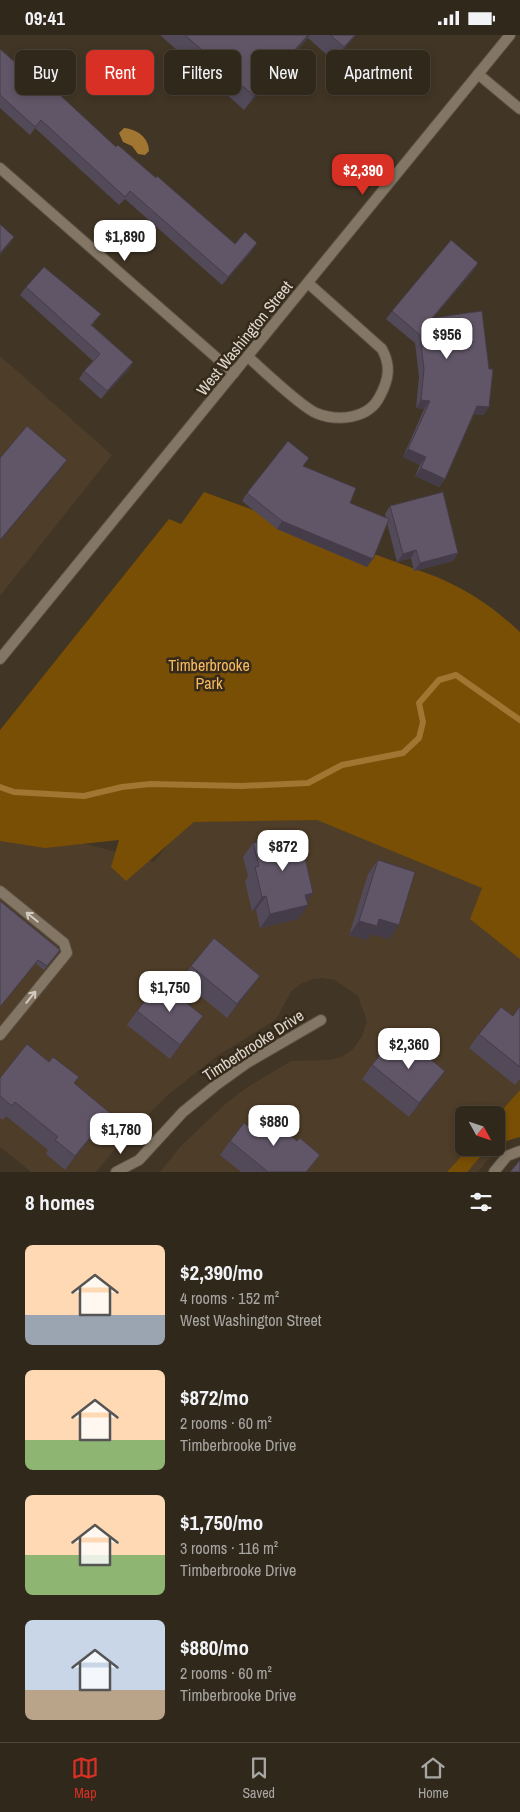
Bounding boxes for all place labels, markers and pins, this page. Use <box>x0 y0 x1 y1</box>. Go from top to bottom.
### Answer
pin: $2,390 <box>322 154 404 196</box>
pin: $1,890 <box>84 219 166 262</box>
pin: $956 <box>417 317 477 360</box>
pin: $872 <box>253 829 313 872</box>
pin: $1,750 <box>129 971 211 1013</box>
pin: $2,360 <box>368 1027 450 1070</box>
pin: $880 <box>244 1105 304 1147</box>
pin: $1,780 <box>80 1113 162 1155</box>

